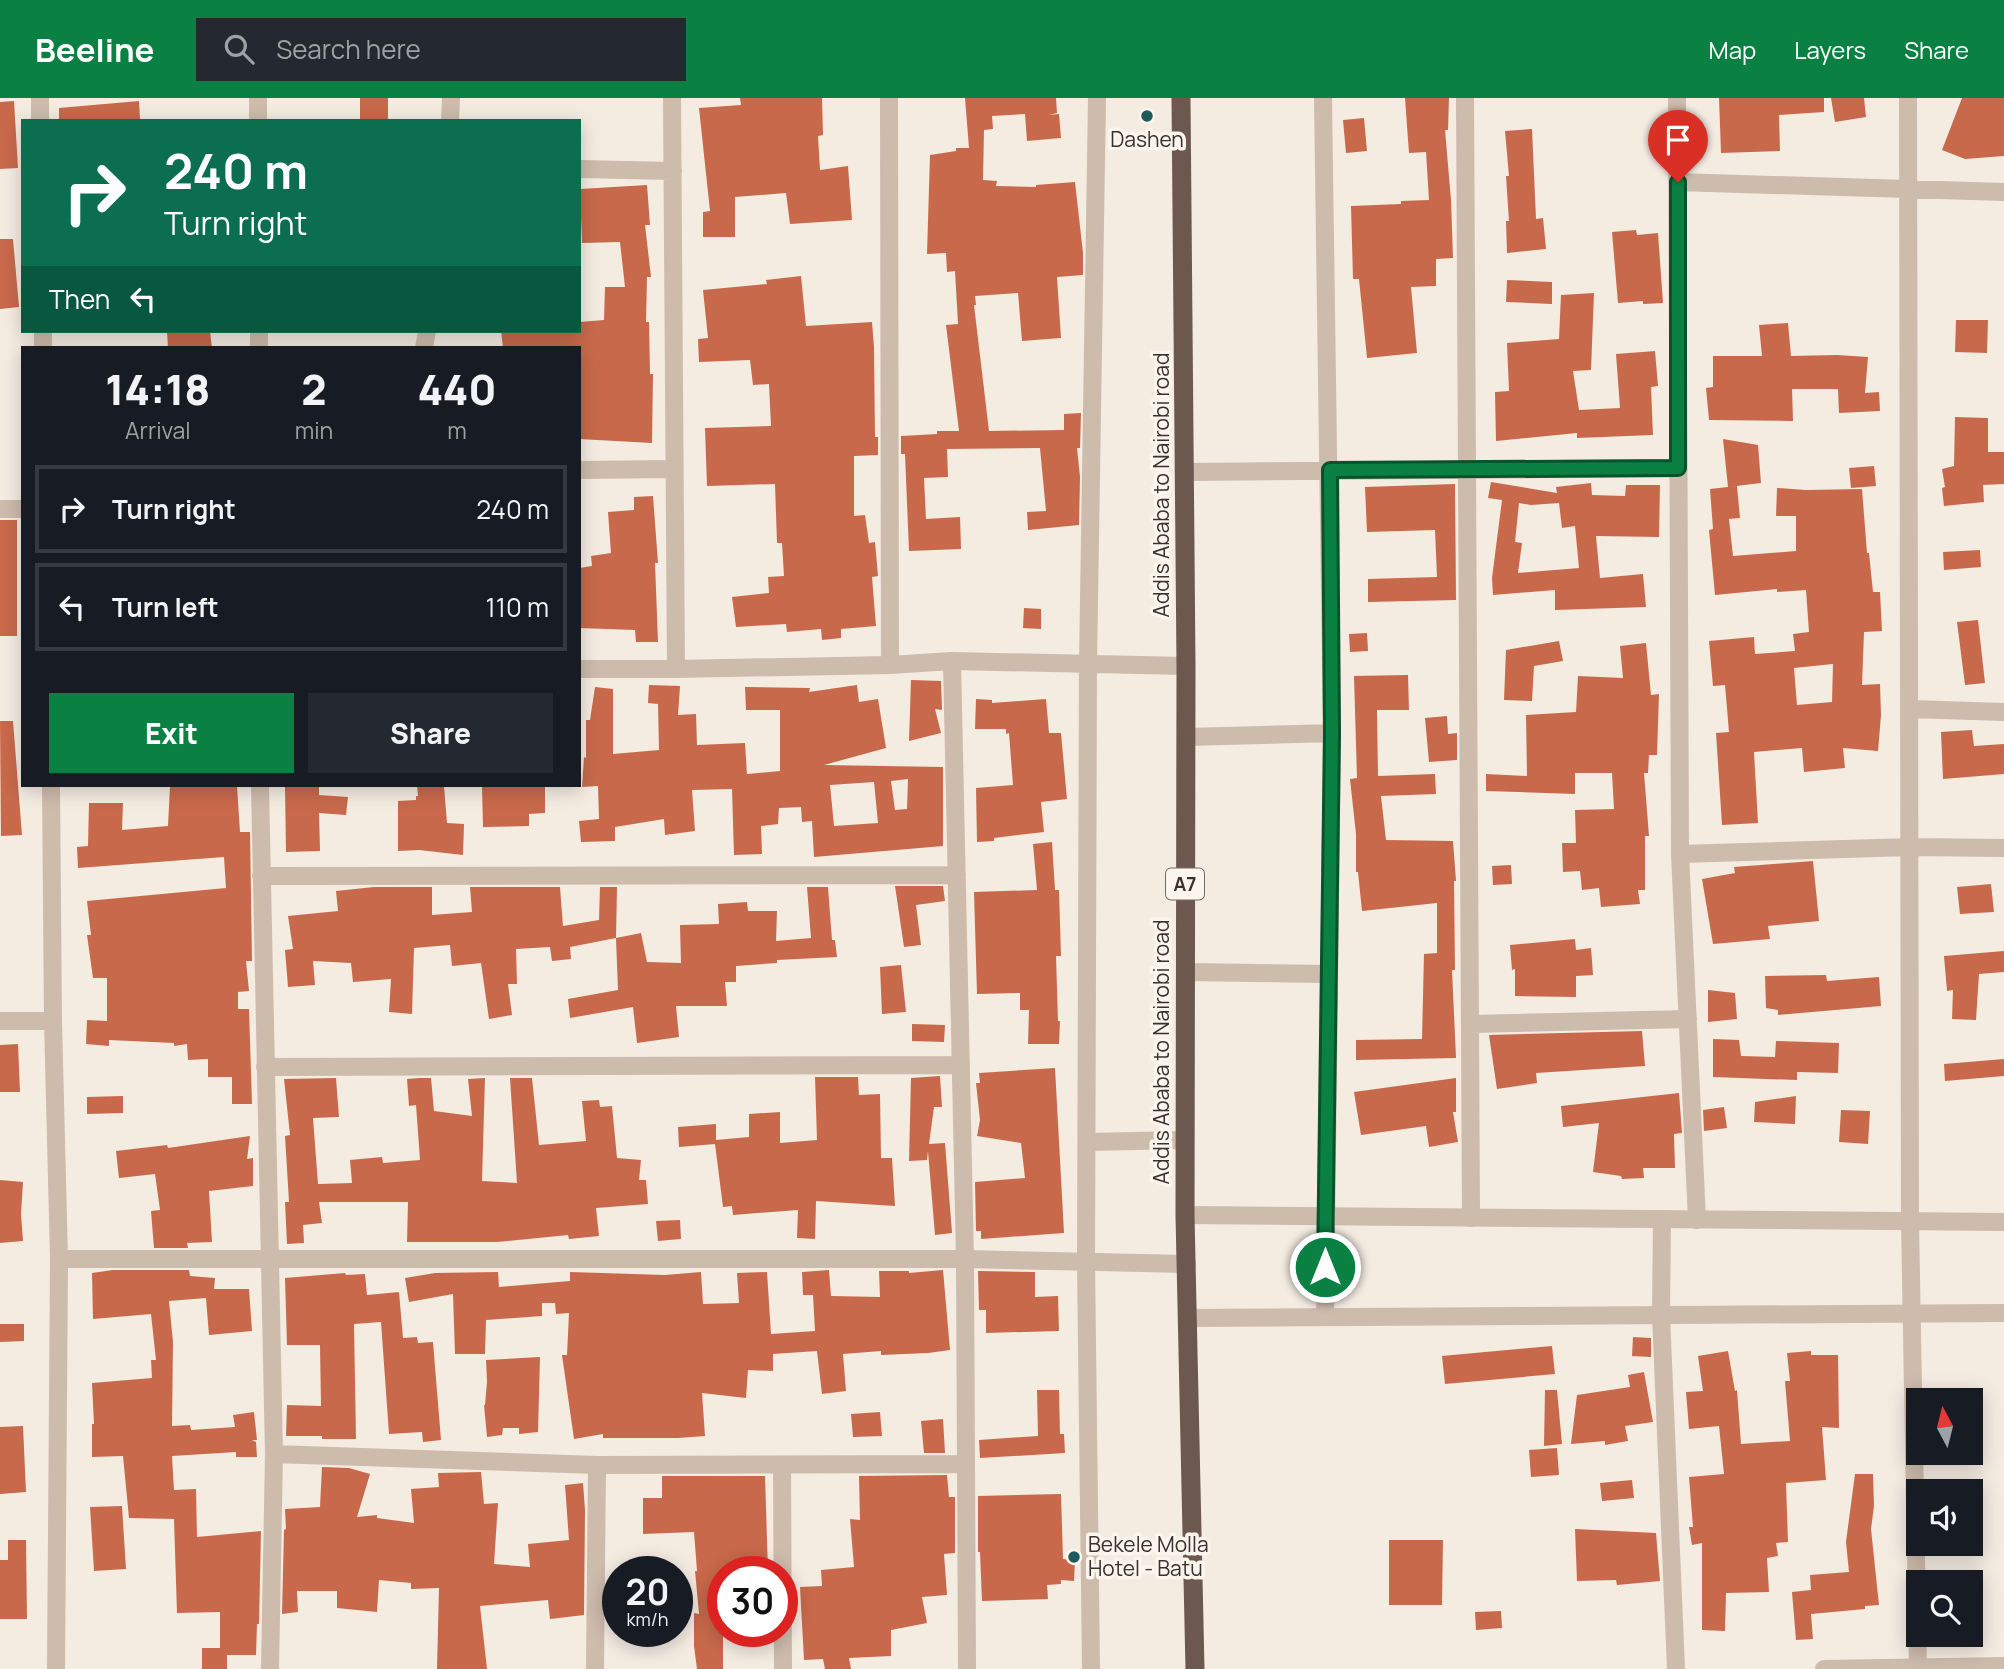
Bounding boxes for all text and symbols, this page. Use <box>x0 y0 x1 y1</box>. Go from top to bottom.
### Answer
search box <box>196 18 686 81</box>
text: Beeline <box>35 27 154 72</box>
icon: search <box>220 30 258 68</box>
text: Search here <box>276 31 421 67</box>
text: Map <box>1709 33 1756 66</box>
text: Layers <box>1794 33 1866 66</box>
text: Share <box>1904 33 1969 66</box>
marker: Dashen <box>1139 108 1155 124</box>
pin <box>1648 110 1708 182</box>
icon: arrive <box>1659 121 1697 159</box>
place label: Dashen <box>1110 125 1184 153</box>
text: 240 m <box>164 137 308 204</box>
icon: right <box>49 147 140 238</box>
text: Turn right <box>164 201 307 245</box>
icon: left <box>124 280 162 318</box>
text: Then <box>49 281 110 317</box>
street label: Addis Ababa to Nairobi road <box>1147 353 1175 617</box>
text: 14:18 <box>105 360 210 418</box>
text: 2 <box>301 360 327 418</box>
text: 440 <box>418 360 497 418</box>
text: Arrival <box>125 414 191 446</box>
text: min <box>295 414 333 446</box>
text: m <box>447 414 467 446</box>
icon: right <box>53 490 91 528</box>
text: Turn right <box>112 491 236 527</box>
text: 240 m <box>476 491 549 527</box>
icon: left <box>53 588 91 626</box>
text: Turn left <box>112 589 219 625</box>
text: 110 m <box>486 589 549 625</box>
button: Exit <box>49 693 294 773</box>
button: Share <box>308 693 553 773</box>
road number: A7 <box>1166 869 1204 900</box>
street label: Addis Ababa to Nairobi road <box>1147 920 1175 1184</box>
position arrow <box>1288 1230 1362 1304</box>
north arrow <box>1906 1388 1983 1465</box>
map controls <box>1906 1388 1983 1647</box>
button: sound <box>1906 1479 1983 1556</box>
place label: Bekele Molla Hotel - Batu <box>1088 1530 1209 1582</box>
marker: Bekele Molla Hotel - Batu <box>1066 1549 1082 1565</box>
speed limit sign: 30 <box>707 1556 798 1647</box>
text: 20 <box>626 1568 669 1616</box>
button: search <box>1906 1570 1983 1647</box>
text: km/h <box>627 1607 668 1631</box>

